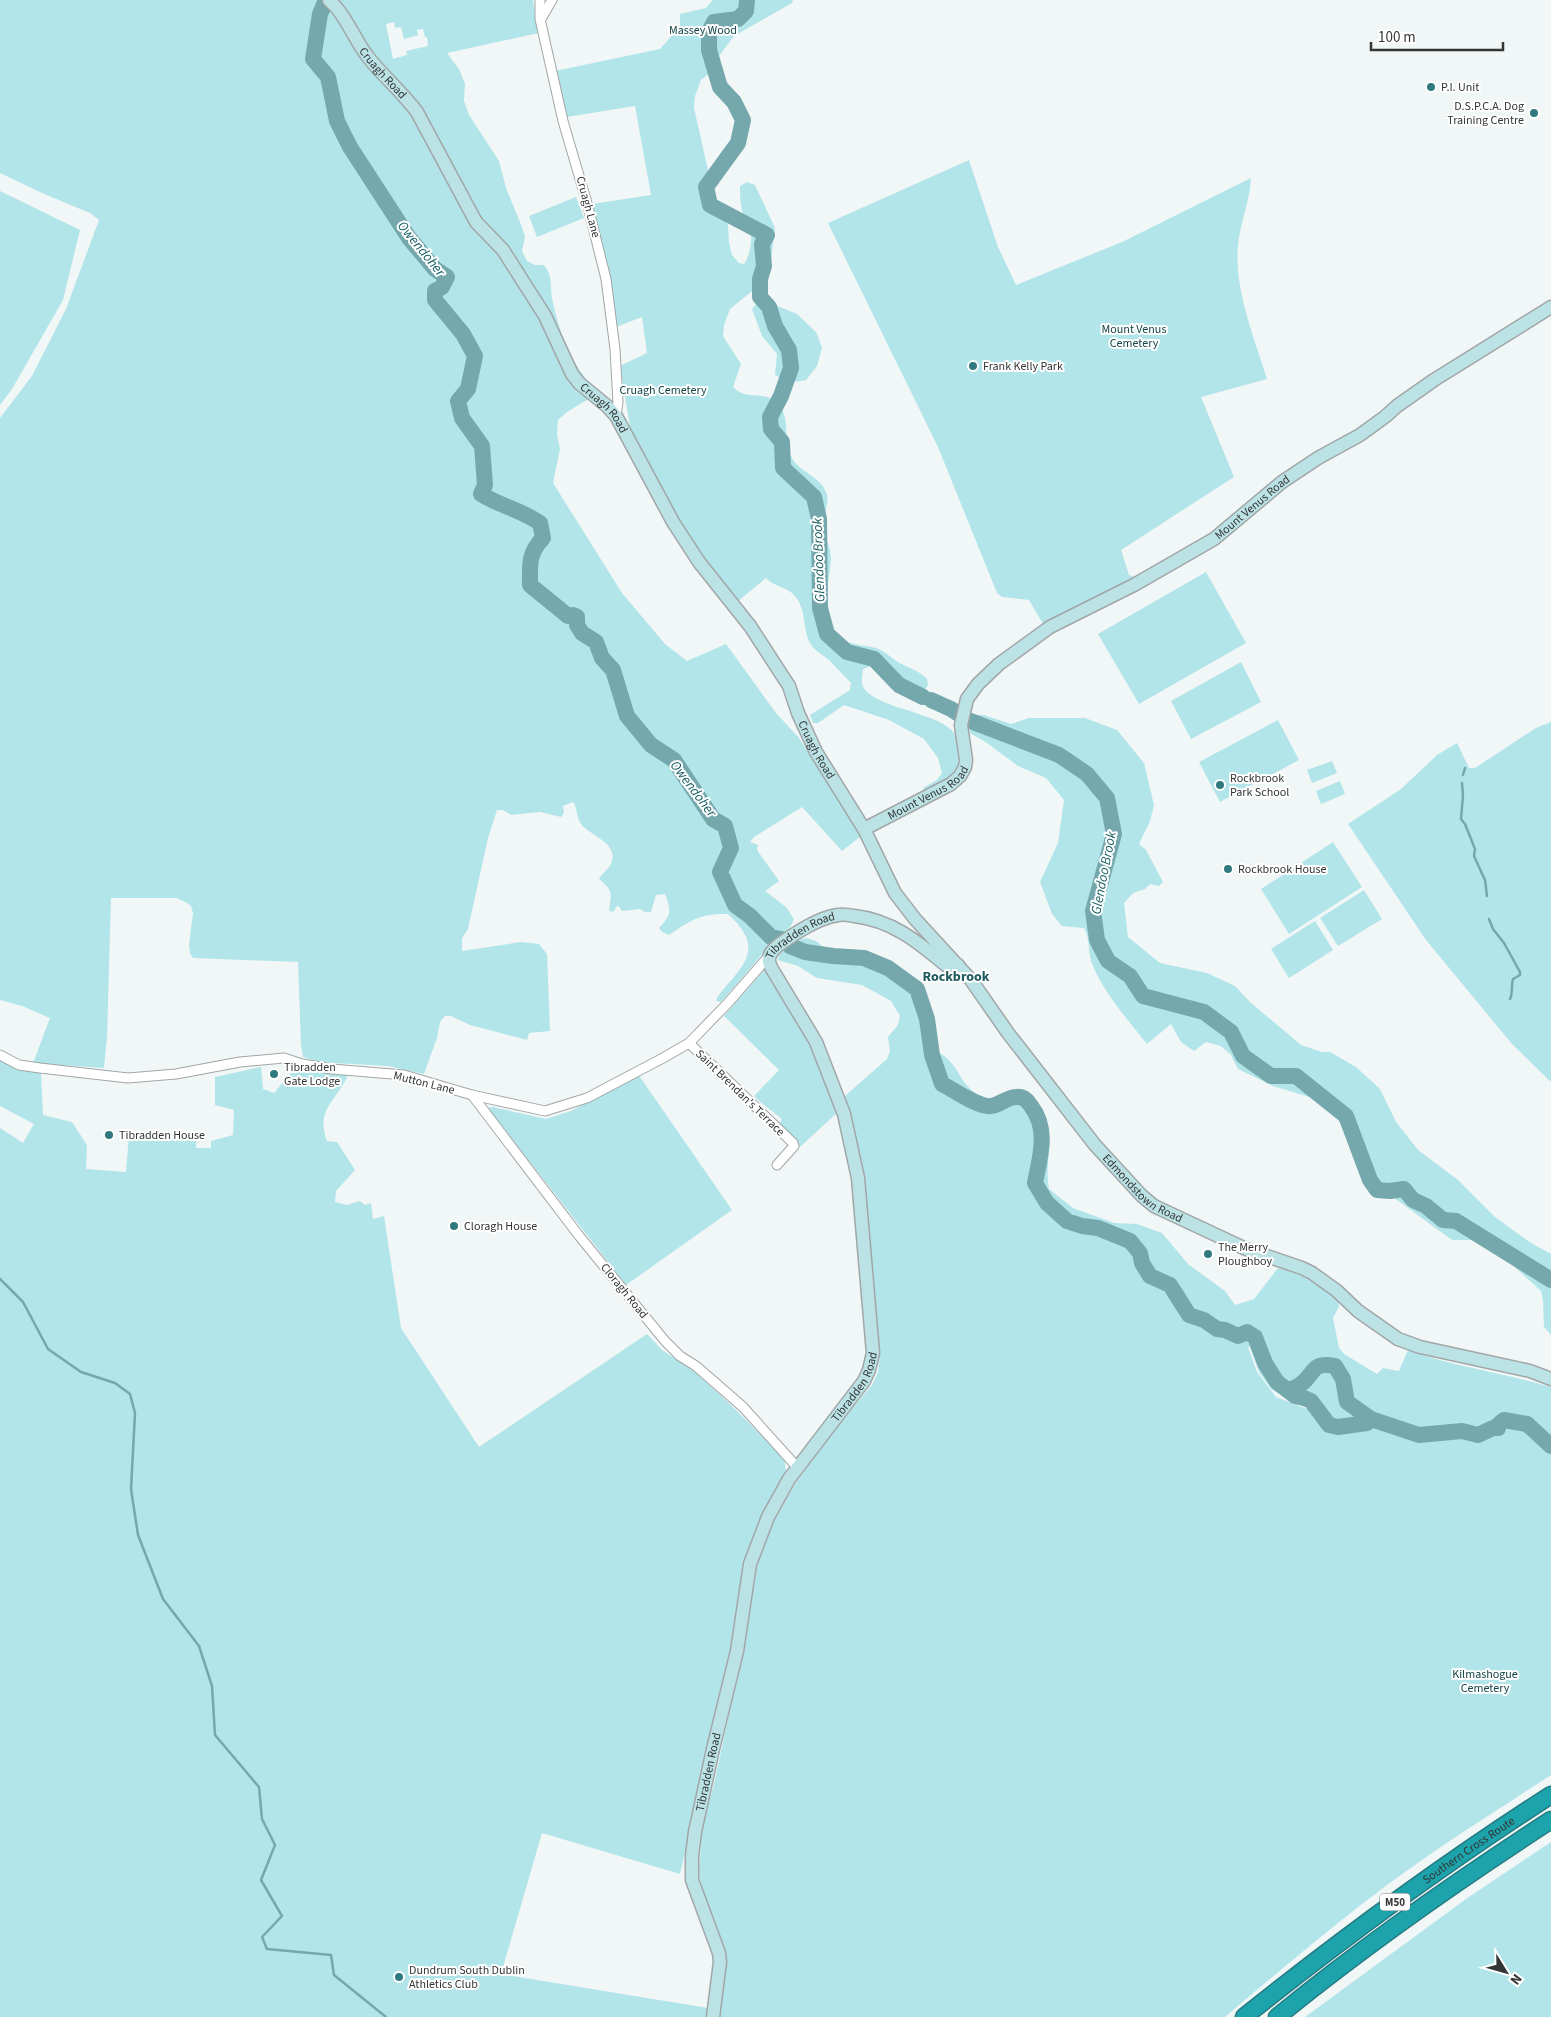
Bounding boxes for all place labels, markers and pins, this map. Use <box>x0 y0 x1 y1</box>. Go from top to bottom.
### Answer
place label: P.I. Unit <box>1441 79 1479 96</box>
marker: P.I. Unit <box>1425 81 1437 93</box>
place label: D.S.P.C.A. Dog Training Centre <box>1447 98 1524 129</box>
marker: D.S.P.C.A. Dog Training Centre <box>1528 107 1540 119</box>
place label: Frank Kelly Park <box>983 358 1063 375</box>
marker: Frank Kelly Park <box>967 360 979 372</box>
place label: Rockbrook Park School <box>1230 770 1289 801</box>
marker: Rockbrook Park School <box>1214 779 1226 791</box>
place label: Rockbrook House <box>1238 861 1327 878</box>
marker: Rockbrook House <box>1222 863 1234 875</box>
place label: Tibradden Gate Lodge <box>284 1059 340 1090</box>
marker: Tibradden Gate Lodge <box>268 1068 280 1080</box>
place label: Tibradden House <box>119 1127 205 1144</box>
marker: Tibradden House <box>103 1129 115 1141</box>
place label: Cloragh House <box>464 1218 537 1235</box>
marker: Cloragh House <box>448 1220 460 1232</box>
place label: The Merry Ploughboy <box>1218 1239 1273 1270</box>
marker: The Merry Ploughboy <box>1202 1248 1214 1260</box>
place label: Dundrum South Dublin Athletics Club <box>409 1962 525 1993</box>
marker: Dundrum South Dublin Athletics Club <box>393 1971 405 1983</box>

